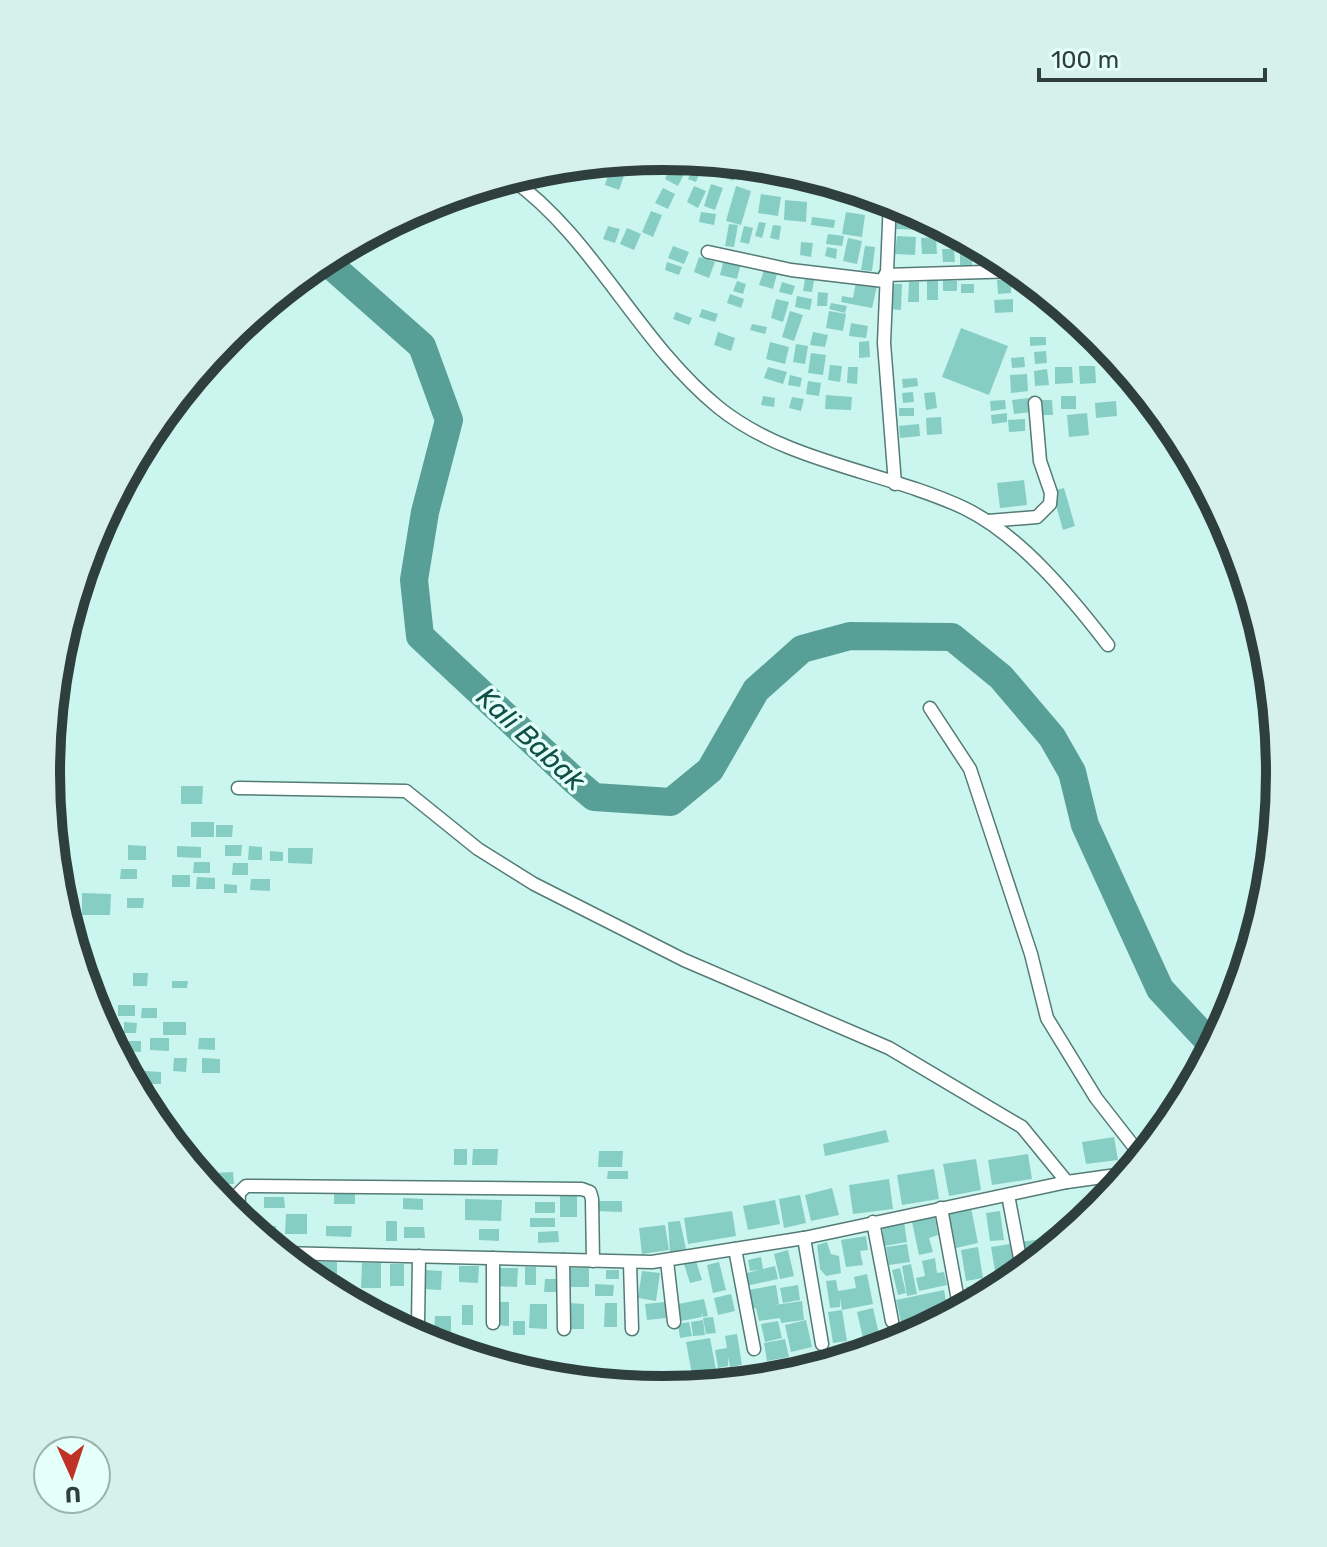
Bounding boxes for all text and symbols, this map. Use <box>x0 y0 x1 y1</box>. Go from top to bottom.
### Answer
scale bar <box>1039 32 1265 82</box>
text: 100 m <box>1051 46 1119 74</box>
water label: Kali Babak <box>470 680 592 798</box>
north arrow <box>32 1435 112 1515</box>
text: U <box>64 1481 82 1508</box>

